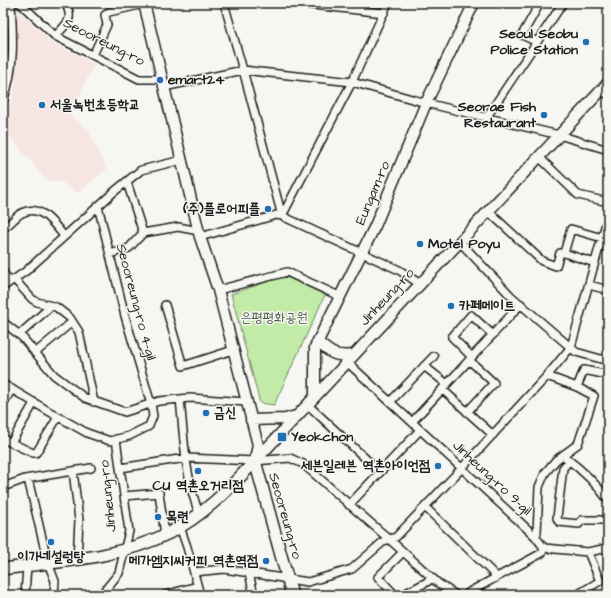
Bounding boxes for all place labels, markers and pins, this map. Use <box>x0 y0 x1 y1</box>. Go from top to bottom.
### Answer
place label: Seoul Seobu Police Station <box>490 24 578 60</box>
marker: Seoul Seobu Police Station <box>581 37 591 47</box>
place label: emart24 <box>168 70 225 90</box>
marker: emart24 <box>155 75 165 85</box>
place label: 서울녹번초등학교 <box>50 95 140 115</box>
place label: Seorae Fish Restaurant <box>457 97 537 133</box>
marker: 서울녹번초등학교 <box>37 100 47 110</box>
marker: Seorae Fish Restaurant <box>539 110 549 120</box>
place label: (주)플로어피플 <box>182 199 260 219</box>
marker: (주)플로어피플 <box>263 204 273 214</box>
place label: Motel Poyu <box>428 234 500 254</box>
marker: Motel Poyu <box>415 239 425 249</box>
place label: 카페메이트 <box>459 296 515 316</box>
marker: 카페메이트 <box>446 301 456 311</box>
place label: 금신 <box>214 403 237 423</box>
marker: 금신 <box>201 408 211 418</box>
place label: Yeokchon <box>291 427 353 447</box>
marker: Yeokchon <box>276 431 288 443</box>
place label: 세븐일레븐 역촌아이언점 <box>300 456 431 476</box>
marker: 세븐일레븐 역촌아이언점 <box>433 461 443 471</box>
marker: CU 역촌오거리점 <box>193 466 203 476</box>
place label: CU 역촌오거리점 <box>153 476 244 496</box>
place label: 목련 <box>166 507 189 527</box>
marker: 목련 <box>153 512 163 522</box>
marker: 이가네설렁탕 <box>46 537 56 547</box>
place label: 이가네설렁탕 <box>17 547 86 567</box>
place label: 메가엠지씨커피 역촌역점 <box>128 551 259 571</box>
marker: 메가엠지씨커피 역촌역점 <box>261 556 271 566</box>

